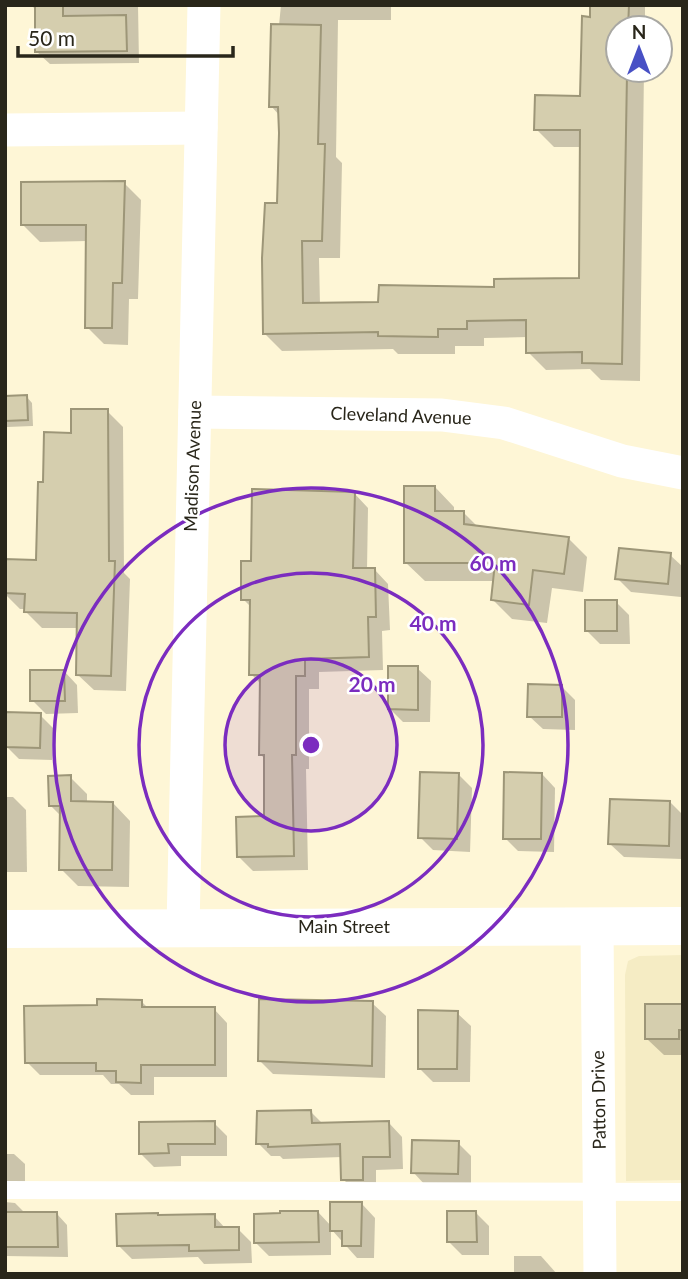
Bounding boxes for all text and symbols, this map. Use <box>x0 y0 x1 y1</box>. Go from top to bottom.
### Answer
scale bar <box>18 14 233 58</box>
north arrow <box>604 14 674 84</box>
text: N <box>632 20 646 43</box>
text: 50 m <box>28 25 75 50</box>
street label: Madison Avenue <box>179 400 205 532</box>
street label: Cleveland Avenue <box>330 402 472 428</box>
text: 60 m <box>469 550 517 575</box>
text: 40 m <box>409 610 457 635</box>
text: 20 m <box>348 671 396 696</box>
centre of rings <box>299 733 323 757</box>
street label: Main Street <box>298 915 390 937</box>
street label: Patton Drive <box>586 1050 610 1150</box>

